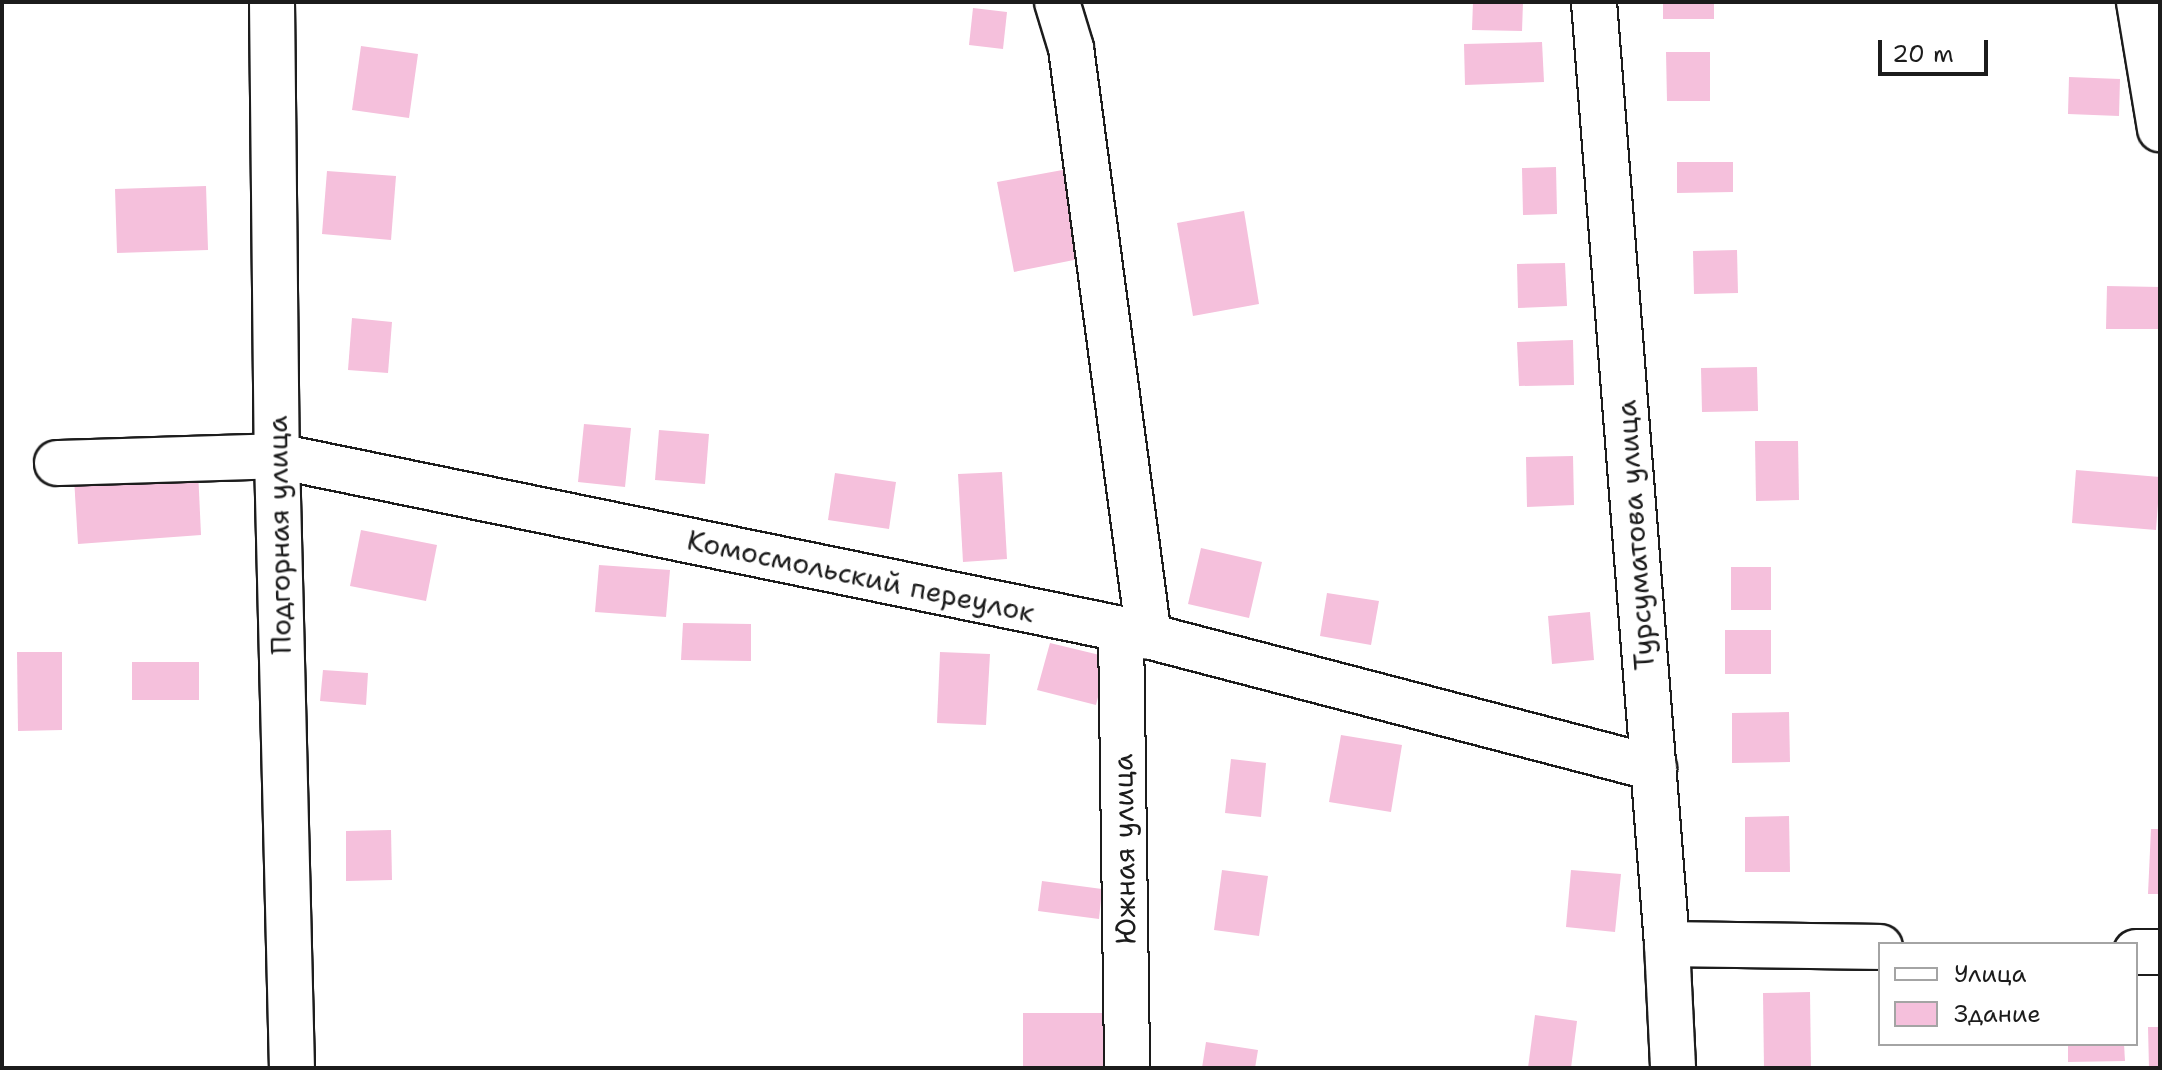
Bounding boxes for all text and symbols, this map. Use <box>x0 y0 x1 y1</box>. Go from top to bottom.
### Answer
scale bar <box>1882 24 1992 74</box>
text: 20 m <box>1892 38 1954 70</box>
street label: Турсуматова улица <box>1609 399 1661 671</box>
street label: Подгорная улица <box>260 415 298 655</box>
street label: Комосмольский переулок <box>684 523 1038 629</box>
street label: Южная улица <box>1106 753 1142 945</box>
legend <box>1878 942 2138 1046</box>
text: Улица <box>1954 958 2027 990</box>
text: Здание <box>1954 998 2041 1030</box>

